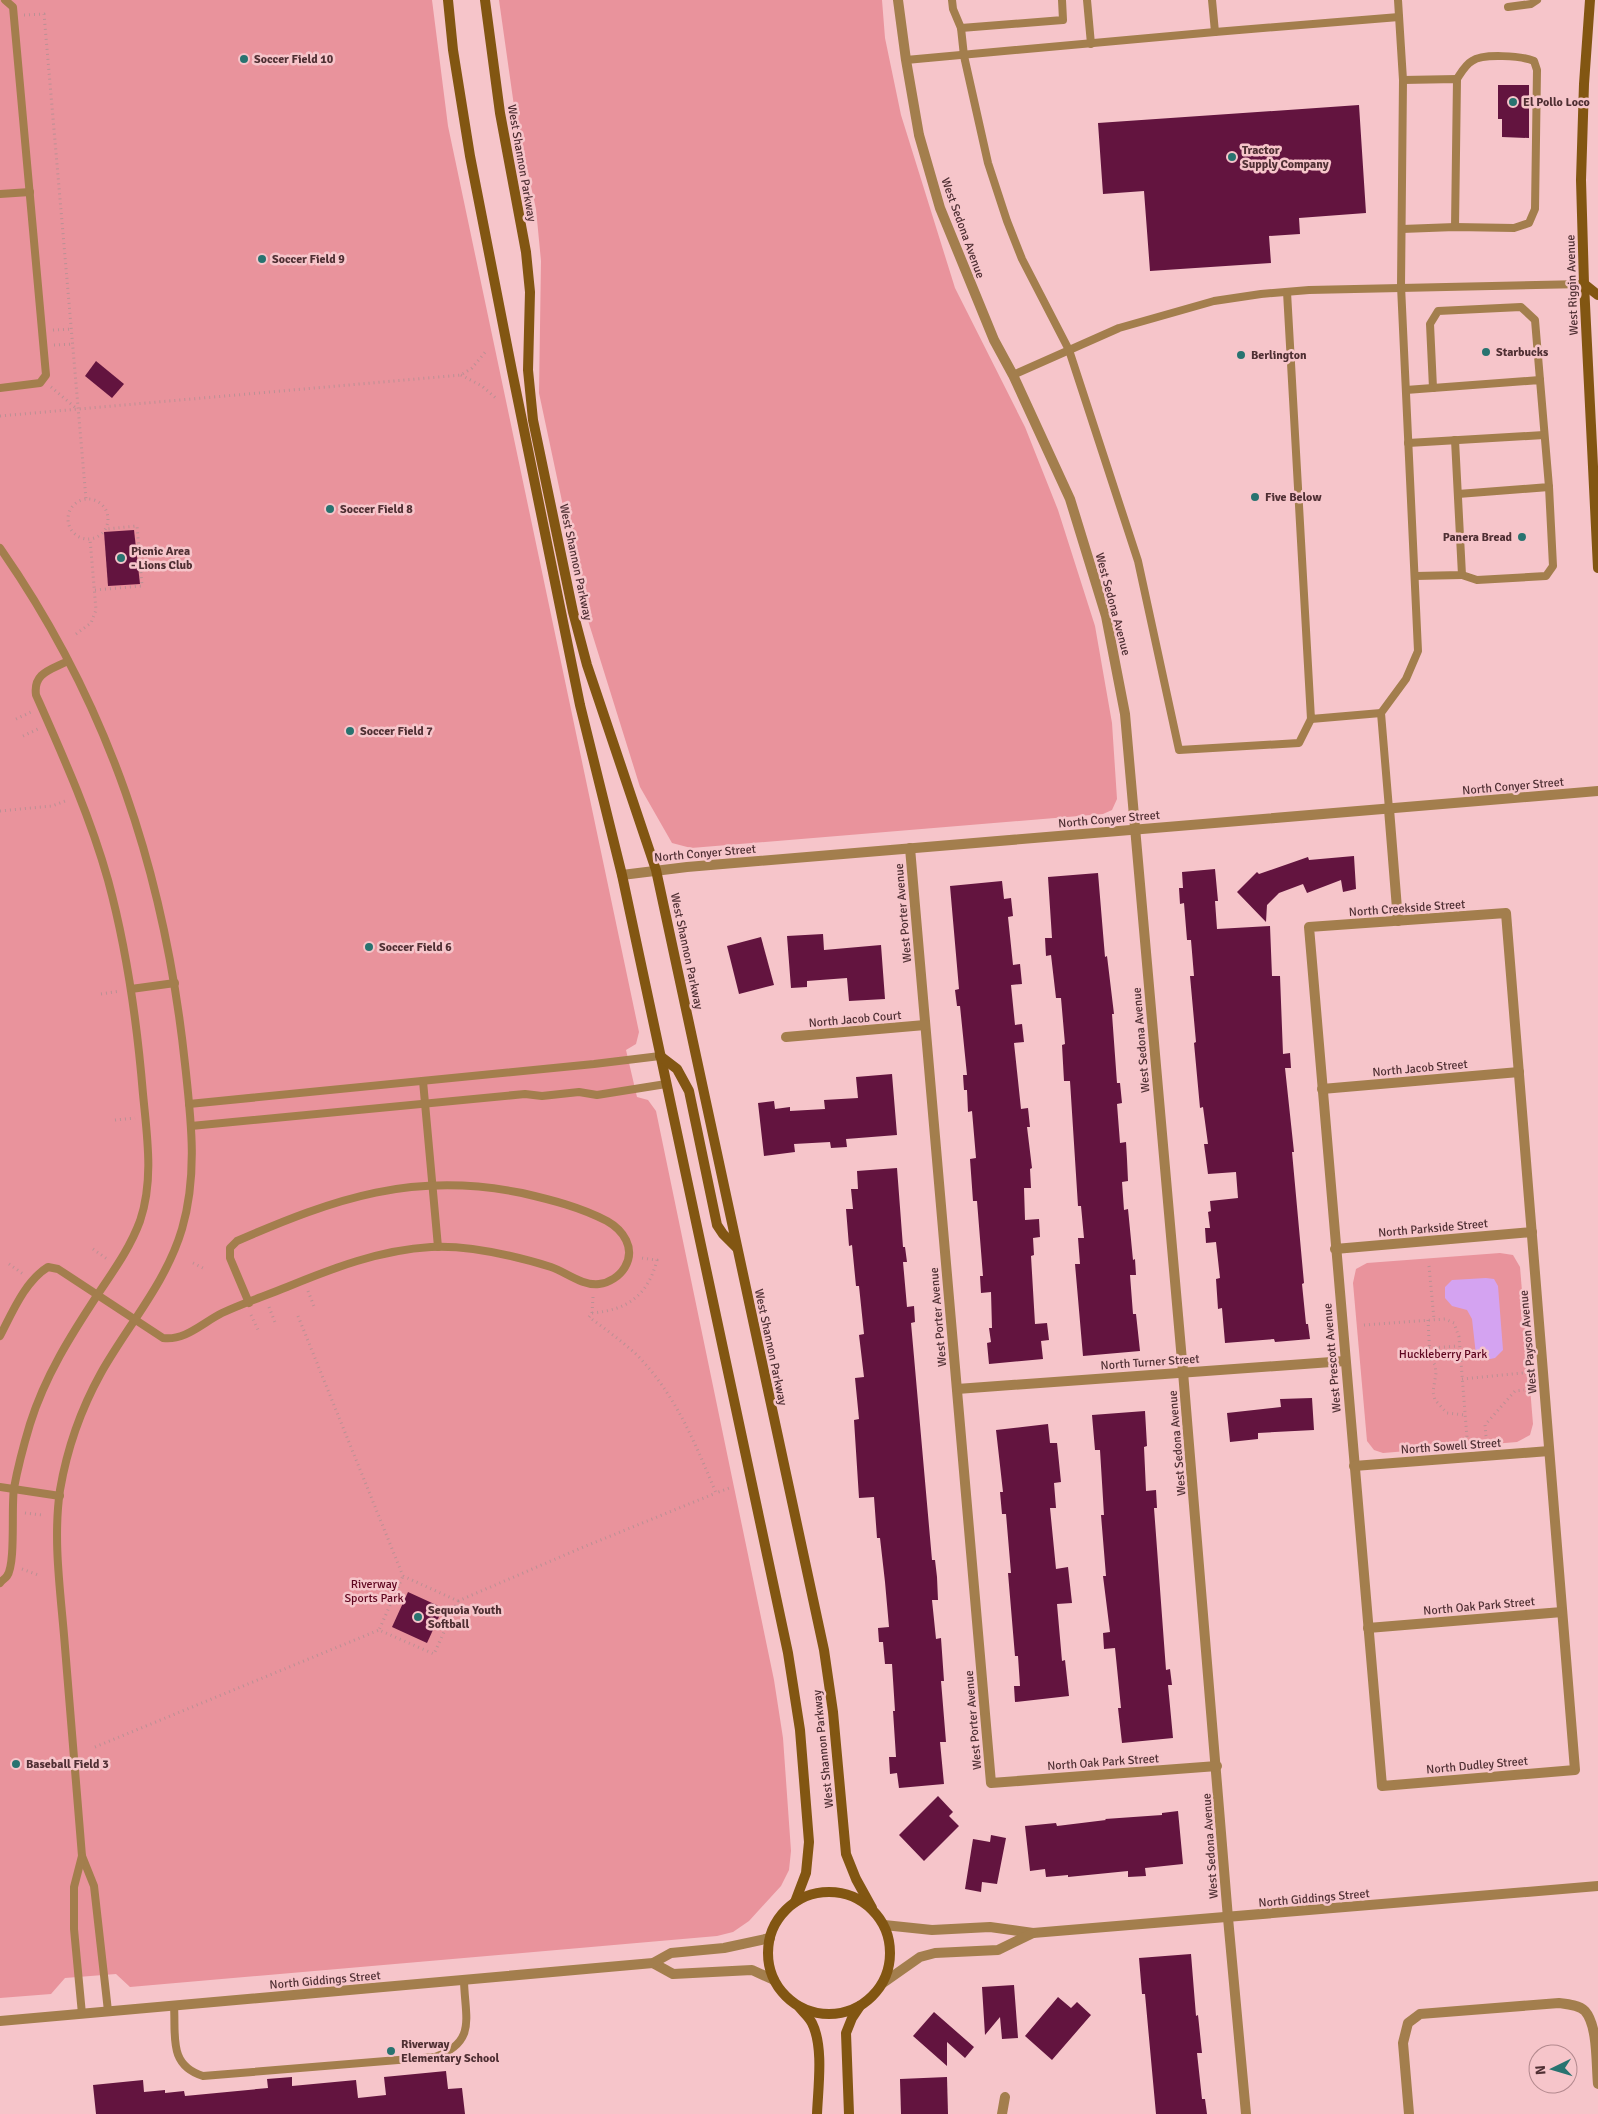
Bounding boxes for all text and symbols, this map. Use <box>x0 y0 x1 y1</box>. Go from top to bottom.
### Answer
place label: Soccer Field 10 <box>254 52 334 67</box>
marker: Soccer Field 10 <box>238 53 250 65</box>
place label: El Pollo Loco <box>1523 95 1590 110</box>
marker: El Pollo Loco <box>1507 96 1519 108</box>
street label: West Shannon Parkway <box>504 103 539 223</box>
place label: Tractor Supply Company <box>1242 143 1329 172</box>
marker: Tractor Supply Company <box>1226 151 1238 163</box>
street label: West Sedona Avenue <box>937 176 988 280</box>
street label: West Riggin Avenue <box>1563 234 1582 336</box>
place label: Soccer Field 9 <box>272 252 345 267</box>
marker: Soccer Field 9 <box>256 253 268 265</box>
place label: Starbucks <box>1496 345 1549 360</box>
marker: Starbucks <box>1480 346 1492 358</box>
place label: Berlington <box>1251 348 1307 363</box>
marker: Berlington <box>1235 349 1247 361</box>
place label: Five Below <box>1265 490 1322 505</box>
marker: Five Below <box>1249 491 1261 503</box>
place label: Soccer Field 8 <box>340 502 413 517</box>
street label: West Shannon Parkway <box>556 502 595 622</box>
marker: Soccer Field 8 <box>324 503 336 515</box>
place label: Panera Bread <box>1443 530 1513 545</box>
marker: Panera Bread <box>1516 531 1528 543</box>
place label: Picnic Area - Lions Club <box>131 544 193 573</box>
street label: West Sedona Avenue <box>1092 551 1133 657</box>
marker: Picnic Area - Lions Club <box>115 552 127 564</box>
place label: Soccer Field 7 <box>360 724 433 739</box>
marker: Soccer Field 7 <box>344 725 356 737</box>
street label: North Conyer Street <box>1462 775 1564 798</box>
street label: North Conyer Street <box>1058 808 1160 831</box>
street label: North Conyer Street <box>654 842 756 865</box>
street label: West Porter Avenue <box>892 863 915 963</box>
street label: West Shannon Parkway <box>667 891 706 1011</box>
street label: North Creekside Street <box>1348 897 1466 920</box>
place label: Soccer Field 6 <box>379 940 452 955</box>
marker: Soccer Field 6 <box>363 941 375 953</box>
street label: West Sedona Avenue <box>1129 987 1154 1093</box>
street label: North Jacob Court <box>808 1008 902 1031</box>
street label: North Jacob Street <box>1372 1057 1468 1080</box>
street label: North Parkside Street <box>1377 1216 1489 1241</box>
street label: West Porter Avenue <box>927 1267 950 1367</box>
street label: West Shannon Parkway <box>751 1287 790 1407</box>
street label: West Payson Avenue <box>1516 1289 1541 1394</box>
street label: West Prescott Avenue <box>1320 1302 1345 1413</box>
park label: Huckleberry Park <box>1399 1347 1487 1362</box>
street label: North Turner Street <box>1100 1352 1200 1373</box>
street label: West Sedona Avenue <box>1165 1390 1190 1496</box>
street label: North Sowell Street <box>1400 1436 1502 1457</box>
park label: Riverway Sports Park <box>344 1577 404 1606</box>
street label: North Oak Park Street <box>1423 1594 1535 1619</box>
place label: Sequoia Youth Softball <box>428 1603 502 1632</box>
marker: Sequoia Youth Softball <box>412 1611 424 1623</box>
street label: West Porter Avenue <box>962 1670 985 1770</box>
street label: West Shannon Parkway <box>810 1689 837 1809</box>
street label: North Oak Park Street <box>1047 1751 1159 1774</box>
street label: North Dudley Street <box>1426 1754 1528 1777</box>
place label: Baseball Field 3 <box>26 1757 109 1772</box>
marker: Baseball Field 3 <box>10 1758 22 1770</box>
street label: West Sedona Avenue <box>1199 1793 1222 1899</box>
street label: North Giddings Street <box>1258 1886 1370 1911</box>
street label: North Giddings Street <box>269 1968 381 1993</box>
place label: Riverway Elementary School <box>401 2037 500 2066</box>
north arrow <box>1528 2044 1578 2094</box>
marker: Riverway Elementary School <box>385 2045 397 2057</box>
text: N <box>1532 2064 1549 2076</box>

